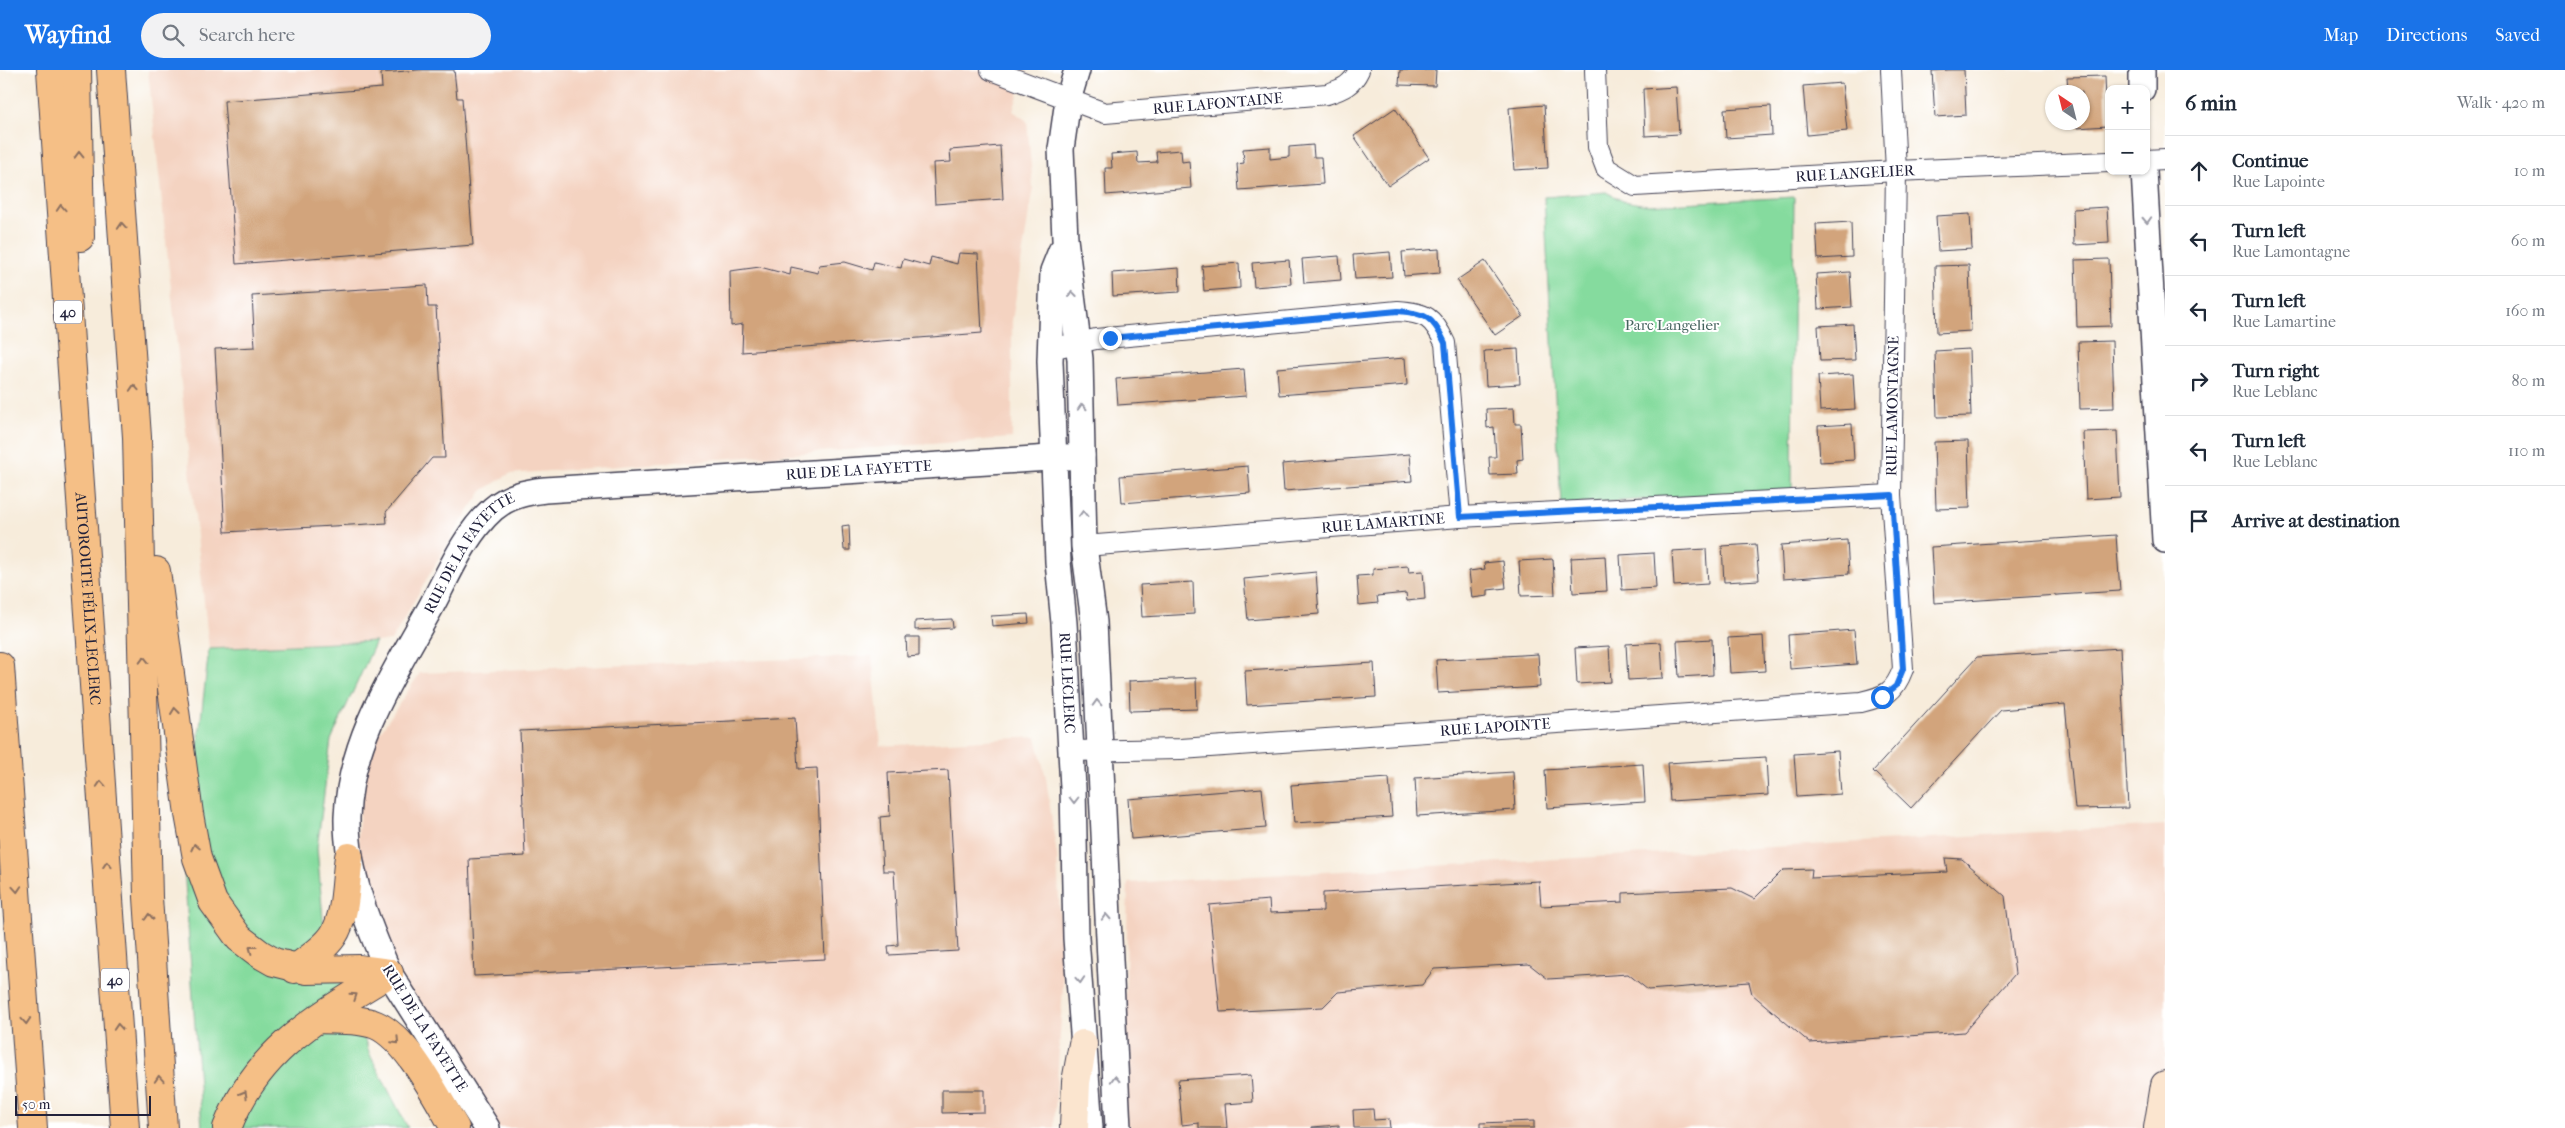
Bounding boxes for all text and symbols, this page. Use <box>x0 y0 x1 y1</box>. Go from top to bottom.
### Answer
search box <box>141 13 491 58</box>
text: Wayfind <box>25 21 111 49</box>
icon: search <box>159 21 187 49</box>
text: Search here <box>199 24 295 46</box>
text: Map <box>2324 25 2358 46</box>
text: Directions <box>2386 25 2467 46</box>
text: Saved <box>2495 25 2540 46</box>
north arrow <box>2045 85 2090 130</box>
map controls <box>2105 85 2150 175</box>
button: + <box>2105 85 2150 130</box>
street label: RUE LAFONTAINE <box>1152 89 1283 118</box>
text: 6 min <box>2185 91 2237 115</box>
text: Walk · 420 m <box>2457 93 2545 112</box>
button: − <box>2105 130 2150 175</box>
one-way arrow <box>74 150 84 158</box>
text: Continue <box>2232 150 2308 172</box>
icon: ahead <box>2185 157 2213 185</box>
street label: RUE LANGELIER <box>1795 161 1916 186</box>
text: 10 m <box>2514 161 2545 180</box>
text: Rue Lapointe <box>2232 172 2325 191</box>
one-way arrow <box>55 204 66 212</box>
one-way arrow <box>2141 216 2152 224</box>
text: Turn left <box>2232 220 2306 242</box>
one-way arrow <box>117 222 128 230</box>
icon: left <box>2185 227 2213 255</box>
text: 60 m <box>2511 231 2545 250</box>
text: Rue Lamontagne <box>2232 242 2350 261</box>
one-way arrow <box>1067 290 1078 298</box>
text: Turn left <box>2232 290 2306 312</box>
icon: left <box>2185 297 2213 325</box>
road number: 40 <box>54 300 82 323</box>
text: 160 m <box>2505 301 2545 320</box>
text: Rue Lamartine <box>2232 312 2336 331</box>
park label: Parc Langelier <box>1625 316 1720 334</box>
route end <box>1099 327 1122 350</box>
street label: RUE LAMONTAGNE <box>1882 336 1902 476</box>
text: Turn right <box>2232 360 2319 382</box>
icon: right <box>2185 367 2213 395</box>
text: 80 m <box>2511 371 2545 390</box>
text: Rue Leblanc <box>2232 382 2318 401</box>
one-way arrow <box>128 384 139 392</box>
one-way arrow <box>1077 403 1088 411</box>
text: Turn left <box>2232 430 2306 452</box>
icon: left <box>2185 437 2213 465</box>
text: 110 m <box>2508 441 2545 460</box>
text: Rue Leblanc <box>2232 452 2318 471</box>
street label: RUE DE LA FAYETTE <box>785 457 932 484</box>
street label: RUE DE LA FAYETTE <box>420 488 517 617</box>
street label: AUTOROUTE FÉLIX-LECLERC <box>71 491 104 706</box>
icon: arrive <box>2185 507 2213 535</box>
street label: RUE LAMARTINE <box>1321 509 1446 537</box>
one-way arrow <box>1078 510 1089 518</box>
text: Arrive at destination <box>2232 510 2400 532</box>
street label: RUE LECLERC <box>1056 632 1079 734</box>
one-way arrow <box>139 656 149 664</box>
route start <box>1871 686 1894 709</box>
one-way arrow <box>1092 698 1103 706</box>
one-way arrow <box>170 706 181 714</box>
street label: RUE LAPOINTE <box>1439 714 1551 740</box>
one-way arrow <box>96 779 107 787</box>
one-way arrow <box>1069 796 1079 804</box>
one-way arrow <box>190 843 201 852</box>
one-way arrow <box>102 861 113 869</box>
one-way arrow <box>11 886 22 894</box>
one-way arrow <box>144 913 154 921</box>
one-way arrow <box>1101 913 1112 921</box>
one-way arrow <box>249 946 258 954</box>
street label: RUE DE LA FAYETTE <box>379 961 471 1095</box>
road number: 40 <box>101 968 129 992</box>
one-way arrow <box>1074 976 1085 984</box>
one-way arrow <box>348 992 357 1002</box>
one-way arrow <box>21 1017 32 1025</box>
one-way arrow <box>113 1023 124 1031</box>
one-way arrow <box>390 1035 399 1044</box>
one-way arrow <box>154 1075 165 1083</box>
one-way arrow <box>1110 1075 1121 1083</box>
one-way arrow <box>237 1090 247 1099</box>
scale bar <box>15 1093 151 1116</box>
text: 50 m <box>22 1096 50 1113</box>

